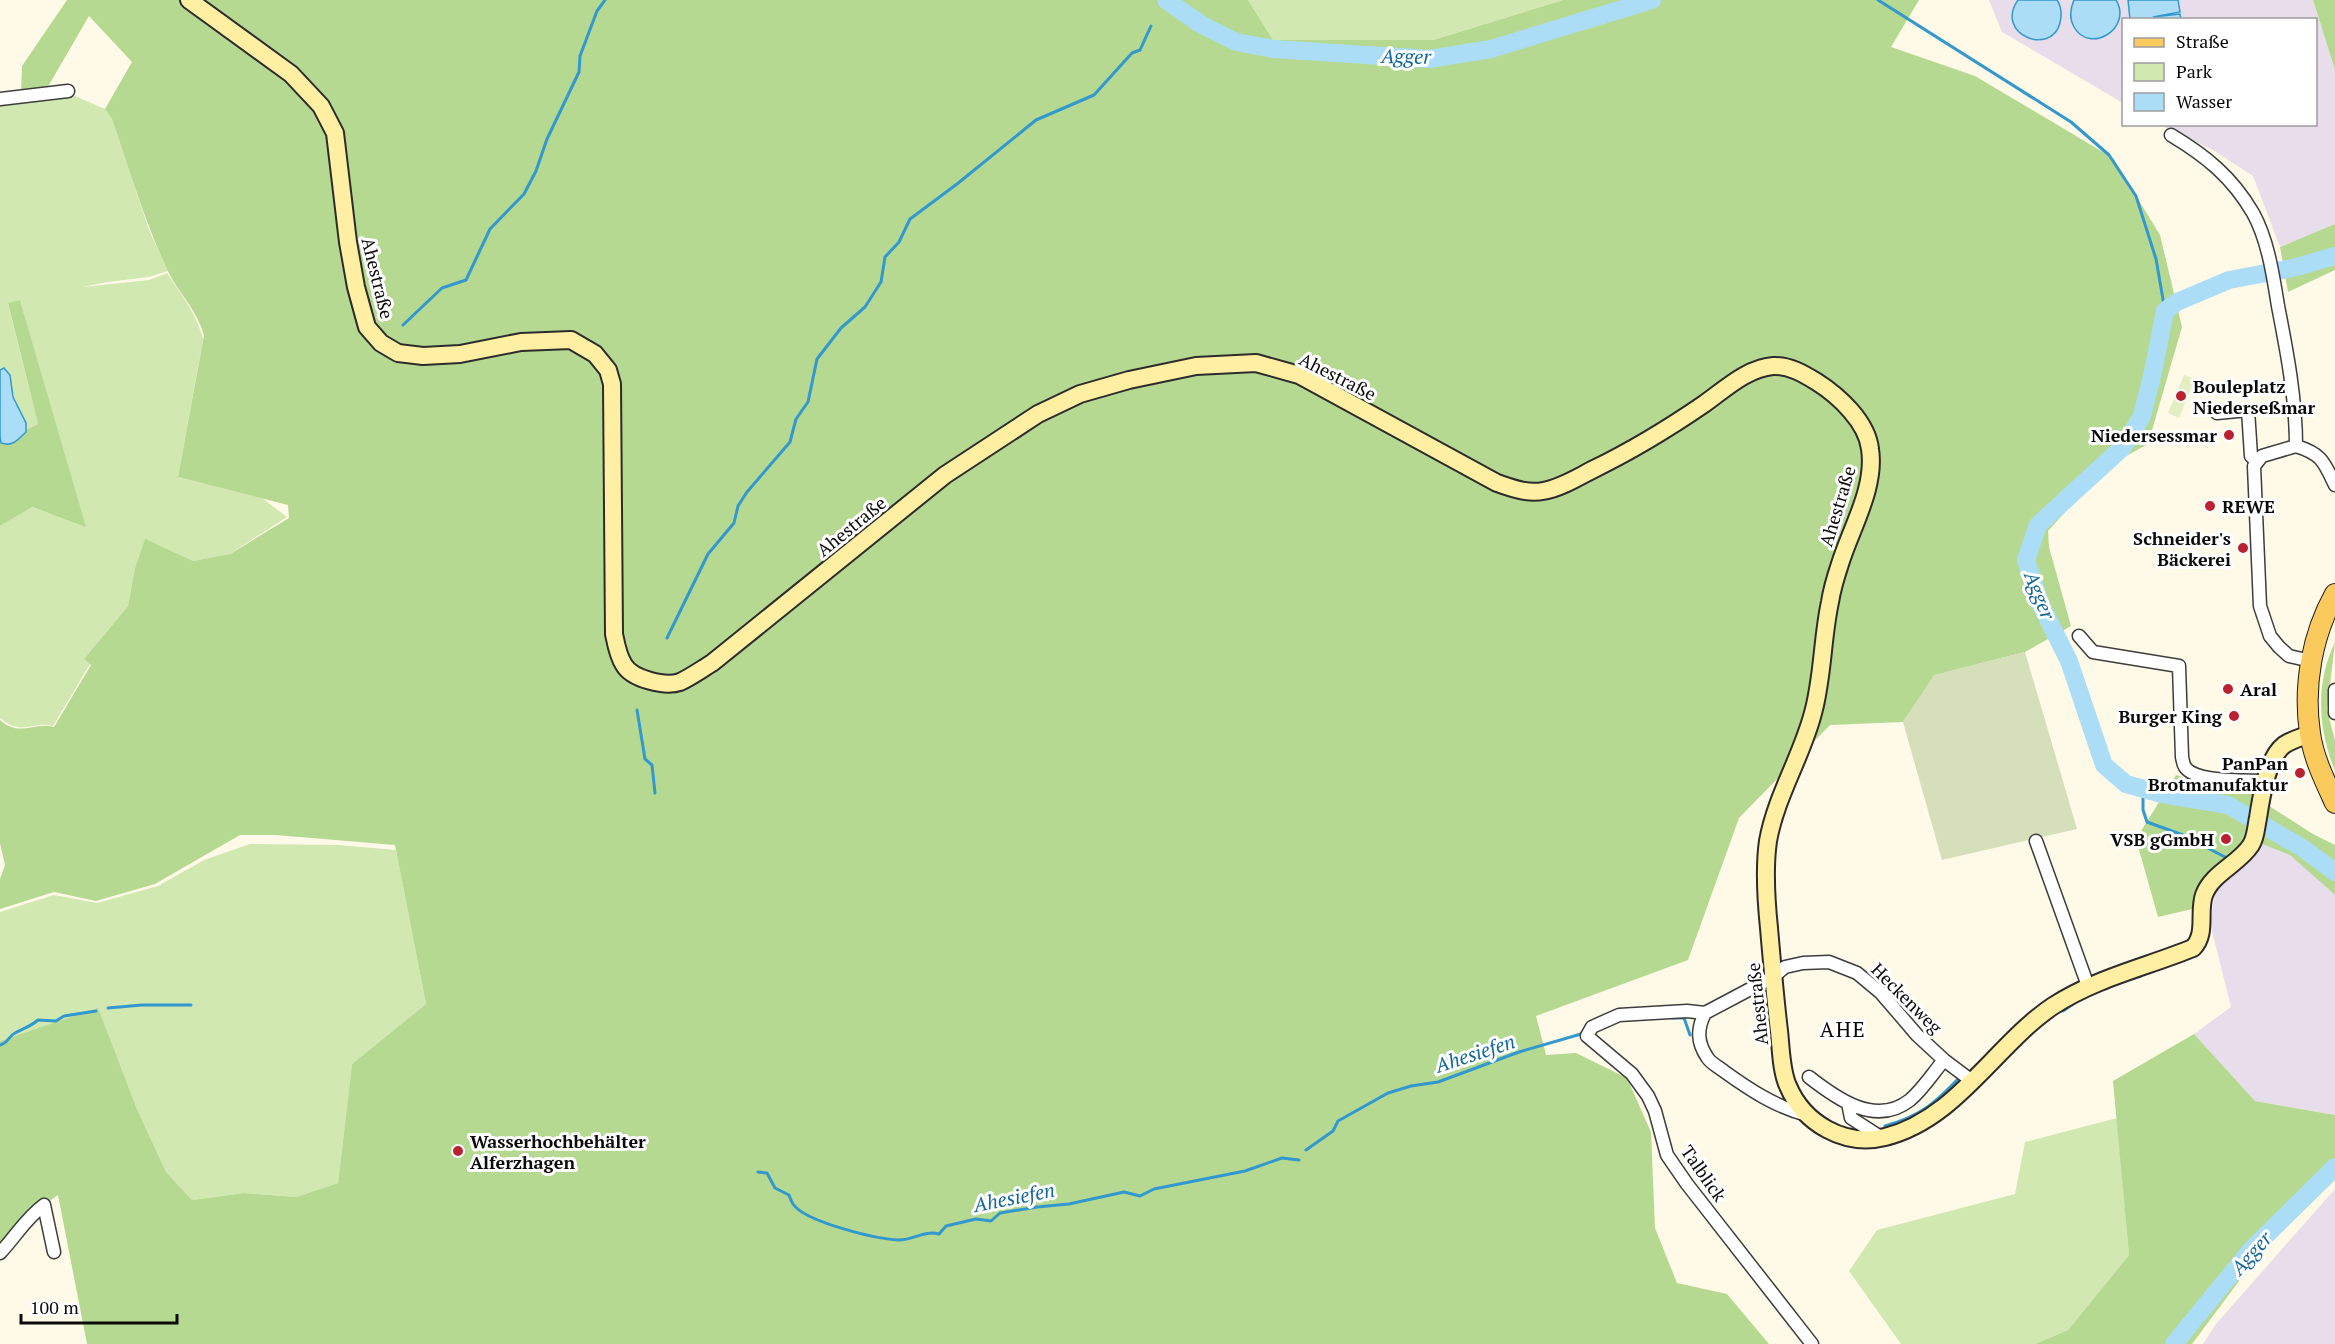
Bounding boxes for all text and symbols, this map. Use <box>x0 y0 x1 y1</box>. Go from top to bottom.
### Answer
legend <box>2122 18 2317 126</box>
text: Straße <box>2176 29 2229 53</box>
water label: Agger <box>1380 42 1432 70</box>
text: Park <box>2176 59 2213 83</box>
text: Wasser <box>2176 89 2232 113</box>
street label: Ahestraße <box>356 235 400 321</box>
street label: Ahestraße <box>1296 346 1380 406</box>
place label: Bouleplatz Niederseßmar <box>2193 374 2316 419</box>
marker: Bouleplatz Niederseßmar <box>2174 389 2188 403</box>
place label: Niedersessmar <box>2091 423 2217 447</box>
marker: Niedersessmar <box>2222 428 2236 442</box>
street label: Ahestraße <box>1813 463 1861 549</box>
street label: Ahestraße <box>811 491 891 561</box>
place label: REWE <box>2222 494 2275 518</box>
marker: REWE <box>2203 499 2217 513</box>
place label: Schneider's Bäckerei <box>2133 526 2231 571</box>
marker: Schneider's Bäckerei <box>2236 541 2250 555</box>
water label: Agger <box>2018 566 2062 624</box>
place label: Aral <box>2240 677 2277 701</box>
marker: Aral <box>2221 682 2235 696</box>
place label: Burger King <box>2118 704 2223 728</box>
marker: Burger King <box>2227 709 2241 723</box>
place label: PanPan Brotmanufaktur <box>2148 751 2288 796</box>
marker: PanPan Brotmanufaktur <box>2293 766 2307 780</box>
place label: VSB gGmbH <box>2110 827 2214 851</box>
marker: VSB gGmbH <box>2219 832 2233 846</box>
street label: Heckenweg <box>1866 957 1948 1039</box>
street label: Ahestraße <box>1741 962 1773 1046</box>
district label: AHE <box>1820 1015 1866 1043</box>
water label: Ahesiefen <box>1431 1027 1518 1079</box>
place label: Wasserhochbehälter Alferzhagen <box>470 1129 646 1174</box>
street label: Talblick <box>1676 1140 1732 1206</box>
marker: Wasserhochbehälter Alferzhagen <box>451 1144 465 1158</box>
water label: Ahesiefen <box>970 1176 1057 1218</box>
water label: Agger <box>2224 1224 2279 1281</box>
scale bar <box>21 1287 177 1325</box>
text: 100 m <box>30 1295 79 1319</box>

